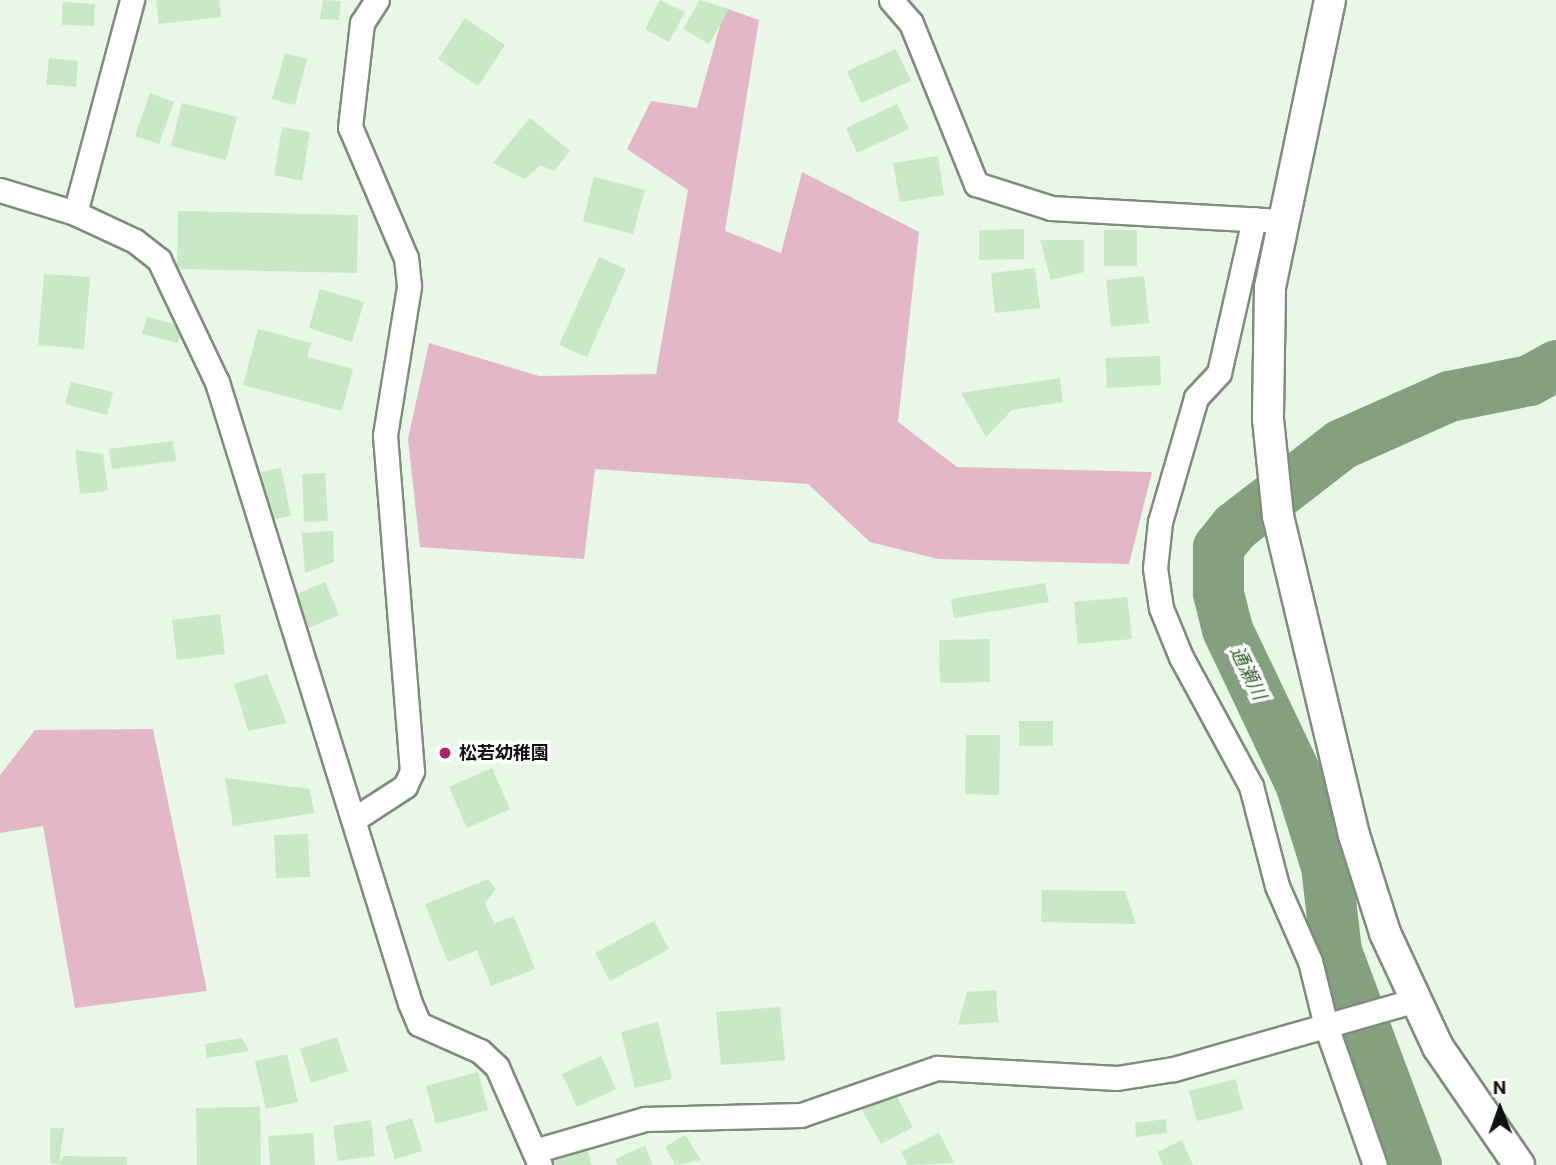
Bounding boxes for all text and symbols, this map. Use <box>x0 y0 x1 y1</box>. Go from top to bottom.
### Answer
water label: 通瀬川 <box>1225 642 1271 704</box>
place label: 松若幼稚園 <box>459 742 549 764</box>
marker: 松若幼稚園 <box>437 745 453 761</box>
north arrow <box>1465 1074 1535 1144</box>
text: N <box>1493 1076 1507 1099</box>

